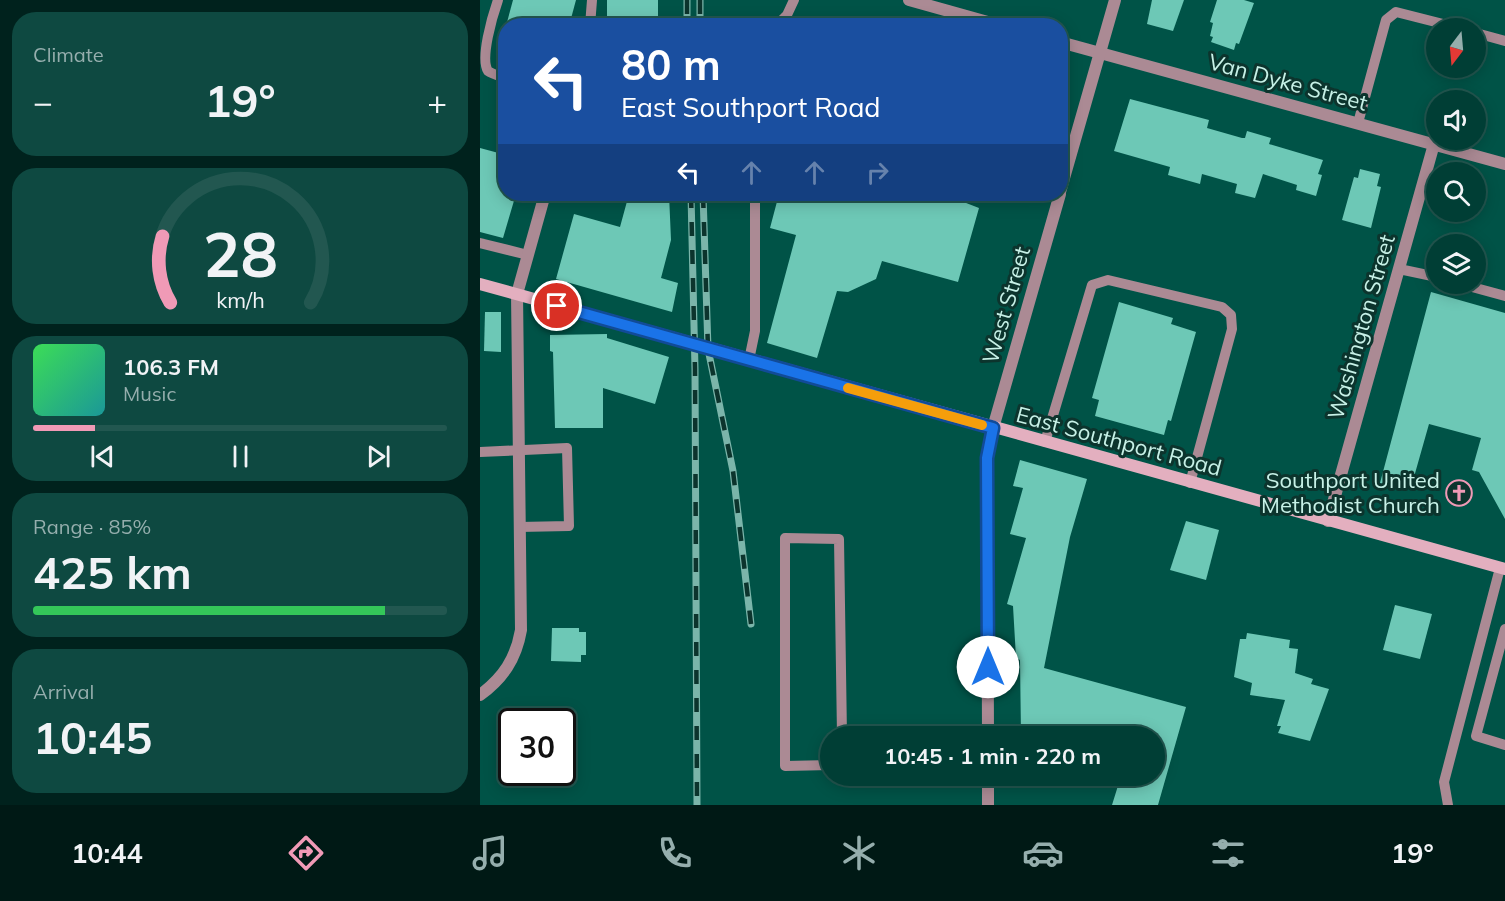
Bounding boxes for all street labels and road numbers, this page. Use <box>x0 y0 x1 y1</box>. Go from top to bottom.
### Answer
street label: Van Dyke Street <box>1205 47 1371 117</box>
street label: Washington Street <box>1321 231 1401 423</box>
street label: West Street <box>976 243 1036 367</box>
street label: East Southport Road <box>1013 400 1225 482</box>

